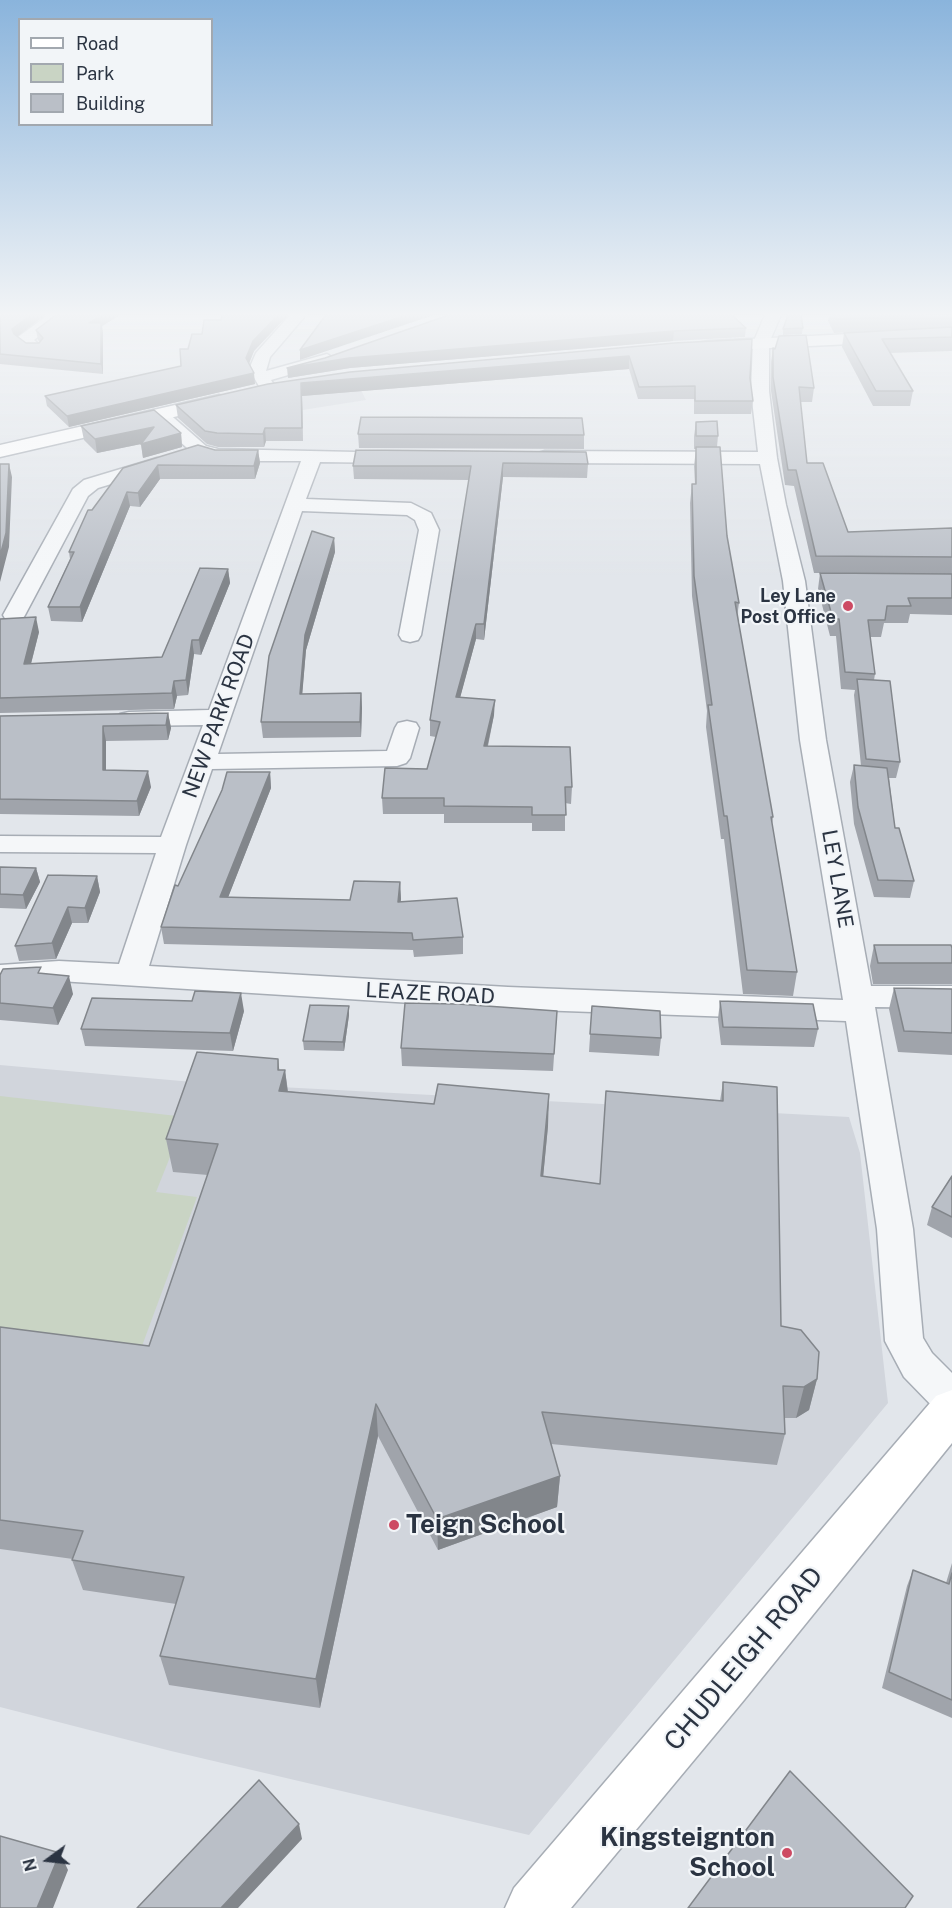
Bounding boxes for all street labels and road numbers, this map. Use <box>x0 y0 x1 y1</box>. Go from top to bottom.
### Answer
street label: NEW PARK ROAD <box>178 630 260 802</box>
street label: LEY LANE <box>816 828 858 930</box>
street label: LEAZE ROAD <box>365 978 495 1010</box>
street label: CHUDLEIGH ROAD <box>658 1561 830 1757</box>

